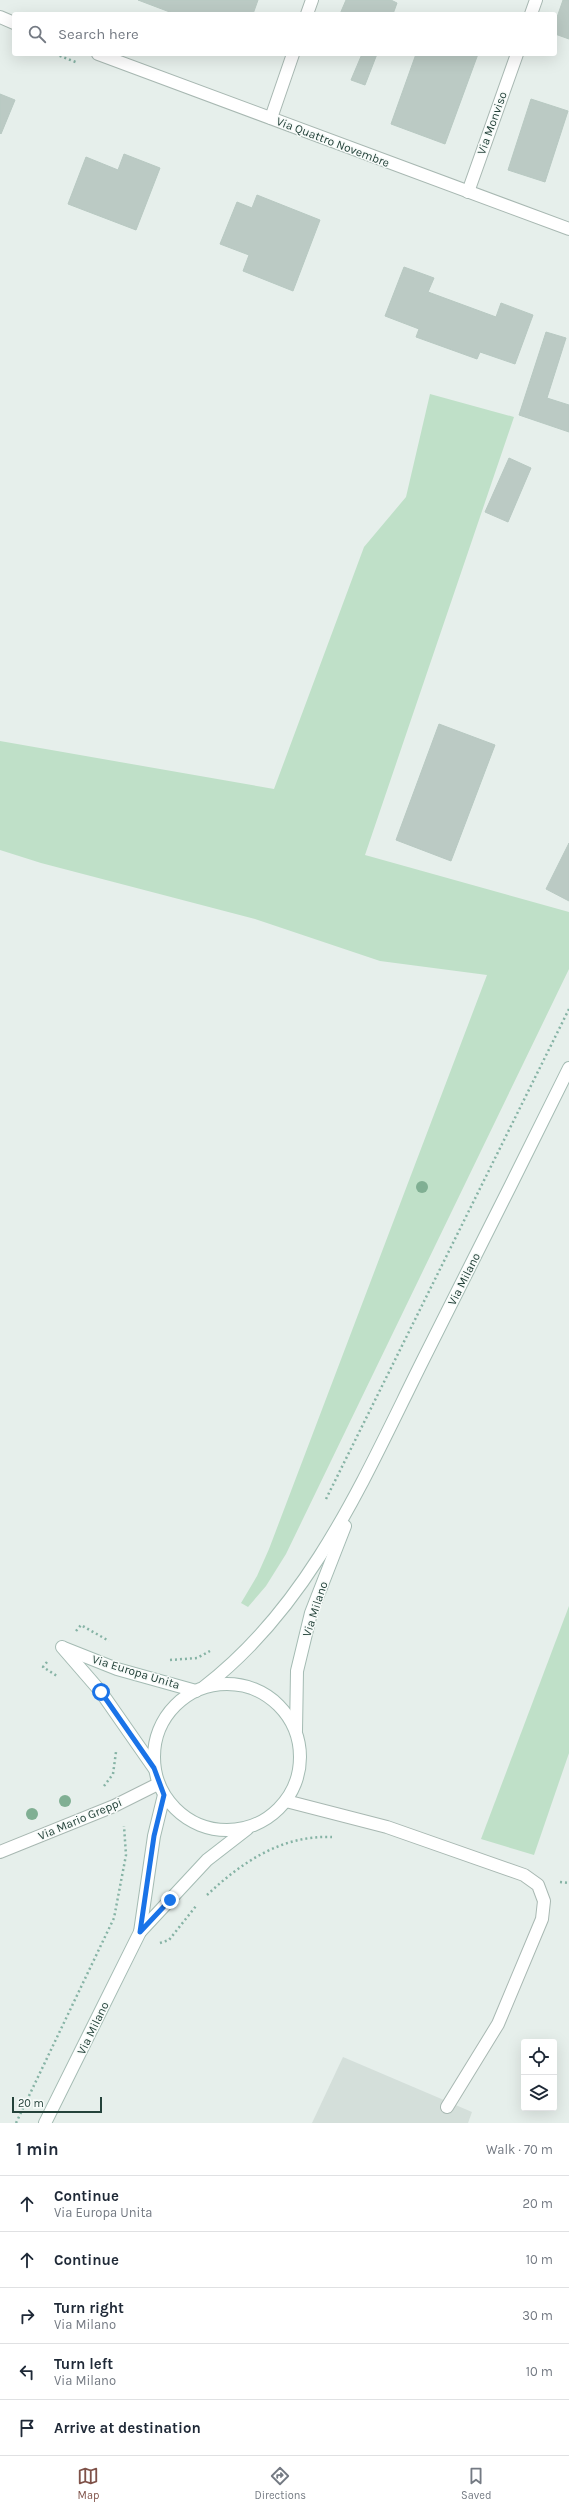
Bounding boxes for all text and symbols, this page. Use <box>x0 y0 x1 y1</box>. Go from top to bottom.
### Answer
search box <box>12 12 557 56</box>
icon: search <box>26 23 48 45</box>
text: Search here <box>58 25 139 43</box>
street label: Via Monviso <box>474 89 510 157</box>
street label: Via Quattro Novembre <box>274 114 392 170</box>
street label: Via Milano <box>445 1250 483 1308</box>
street label: Via Milano <box>299 1580 331 1638</box>
street label: Via Europa Unita <box>90 1652 182 1692</box>
route start <box>92 1683 110 1701</box>
street label: Via Mario Greppi <box>36 1795 124 1843</box>
route end <box>161 1891 179 1909</box>
street label: Via Milano <box>74 1999 112 2057</box>
map controls <box>521 2039 557 2111</box>
button: locate <box>521 2039 557 2075</box>
button: layers <box>521 2075 557 2111</box>
scale bar <box>12 2095 102 2114</box>
text: 20 m <box>18 2097 44 2110</box>
text: 1 min <box>16 2139 59 2159</box>
text: Walk · 70 m <box>486 2142 553 2157</box>
text: Continue <box>54 2187 119 2205</box>
icon: ahead <box>16 2193 38 2215</box>
text: 20 m <box>523 2196 553 2211</box>
text: Via Europa Unita <box>54 2205 153 2220</box>
icon: ahead <box>16 2249 38 2271</box>
text: Continue <box>54 2251 119 2269</box>
text: 10 m <box>526 2252 553 2267</box>
text: Turn right <box>54 2299 124 2317</box>
icon: right <box>16 2305 38 2327</box>
text: 30 m <box>522 2308 553 2323</box>
text: Via Milano <box>54 2317 116 2332</box>
text: Turn left <box>54 2355 113 2373</box>
icon: left <box>16 2361 38 2383</box>
text: 10 m <box>526 2364 553 2379</box>
text: Via Milano <box>54 2373 116 2388</box>
icon: arrive <box>16 2417 38 2439</box>
text: Arrive at destination <box>54 2419 201 2437</box>
tab: Map <box>77 2465 99 2502</box>
tab: Directions <box>254 2465 306 2502</box>
tab: Saved <box>461 2465 492 2502</box>

